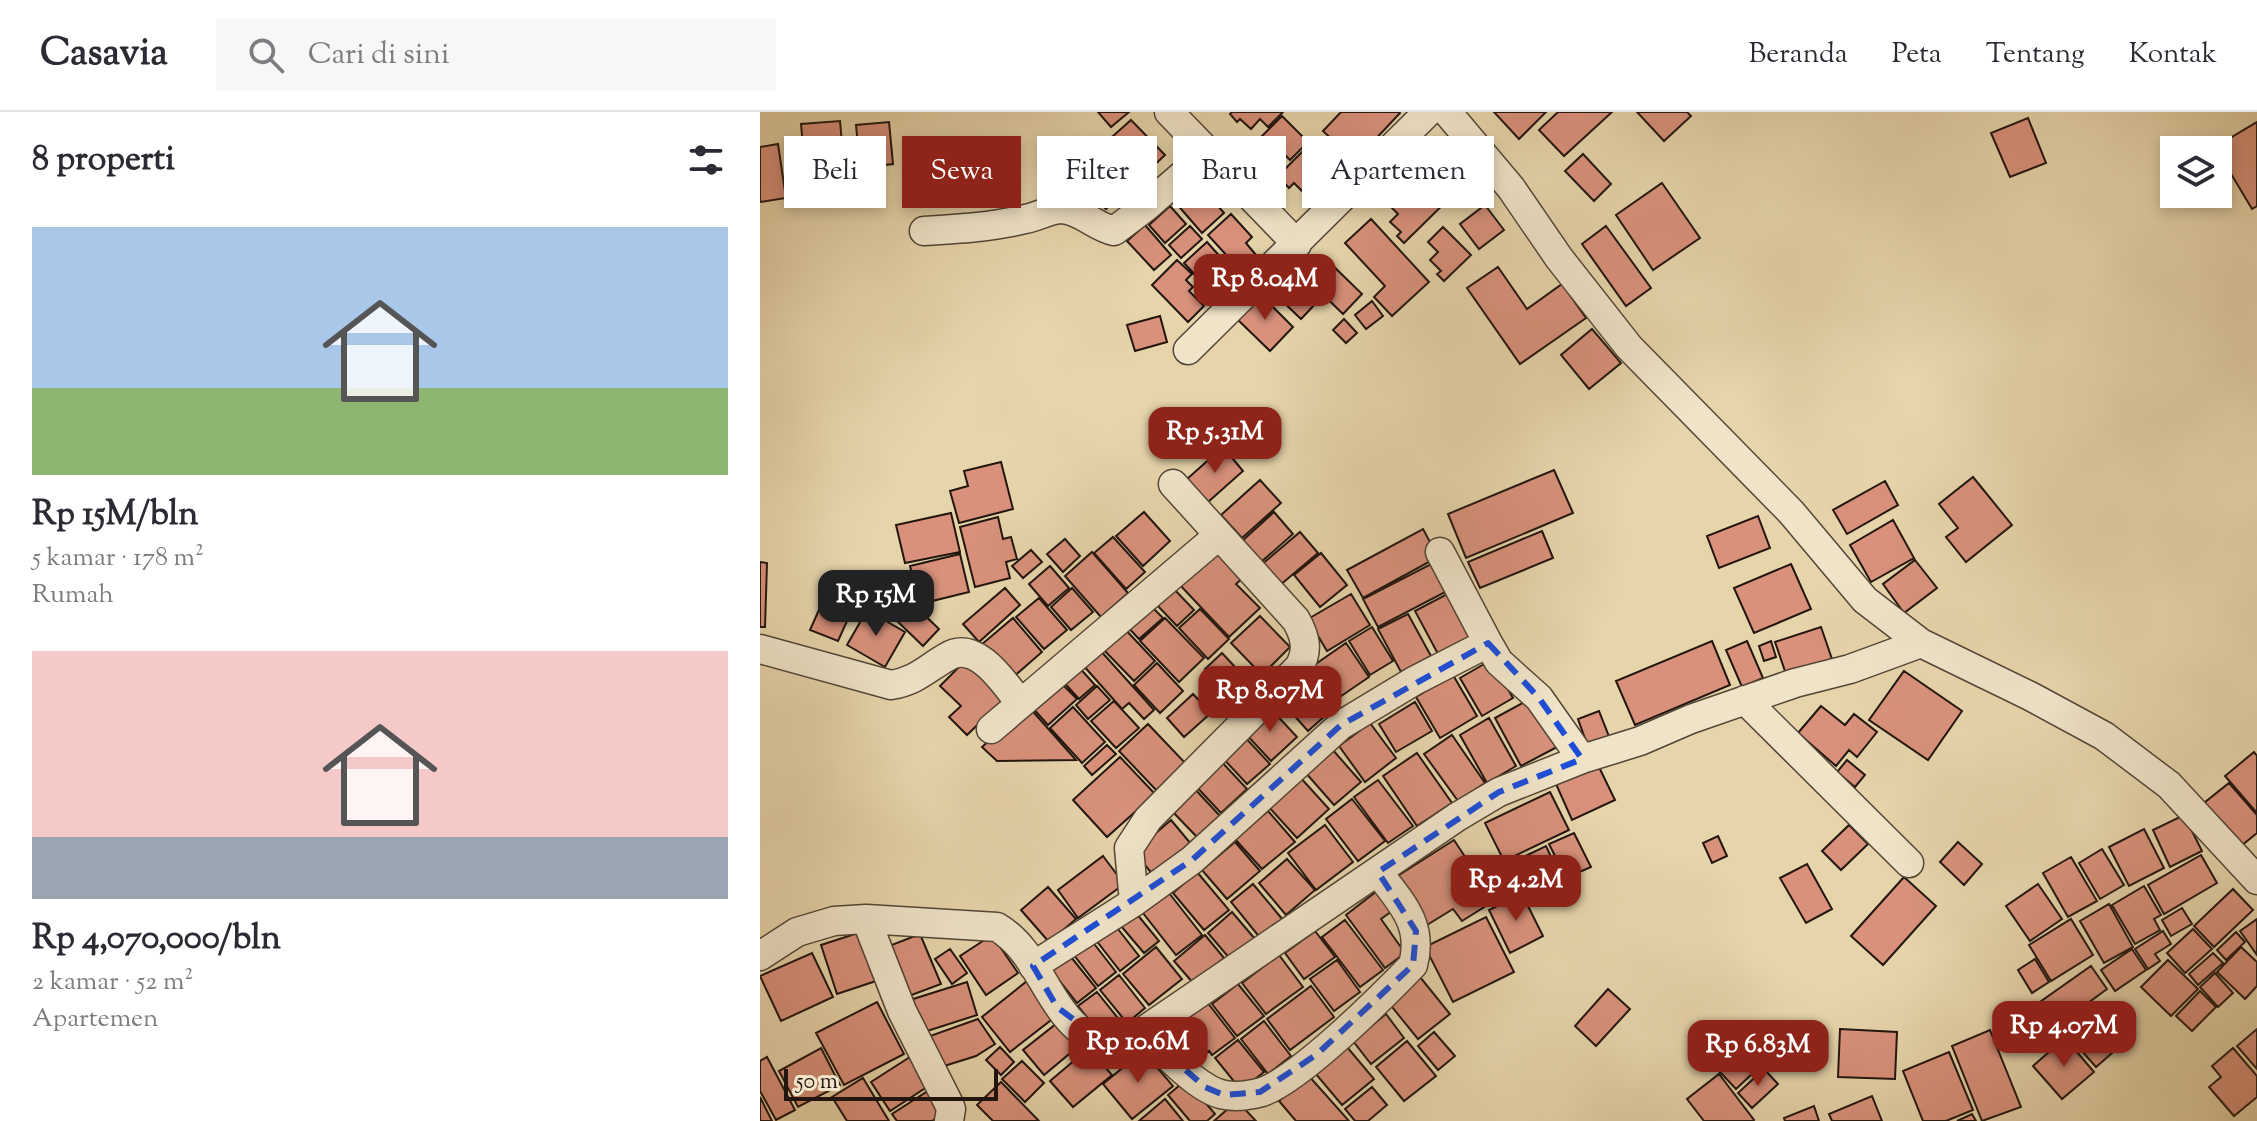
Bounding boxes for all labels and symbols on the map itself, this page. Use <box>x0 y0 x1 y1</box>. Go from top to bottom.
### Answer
pin: Rp 8.04M <box>1182 254 1348 322</box>
pin: Rp 5.31M <box>1132 407 1298 475</box>
pin: Rp 15M <box>811 570 941 638</box>
pin: Rp 8.07M <box>1187 666 1353 734</box>
pin: Rp 4.2M <box>1442 855 1590 923</box>
pin: Rp 4.07M <box>1981 1001 2147 1069</box>
pin: Rp 10.6M <box>1055 1017 1221 1085</box>
pin: Rp 6.83M <box>1675 1020 1841 1088</box>
scale bar <box>784 1065 998 1101</box>

